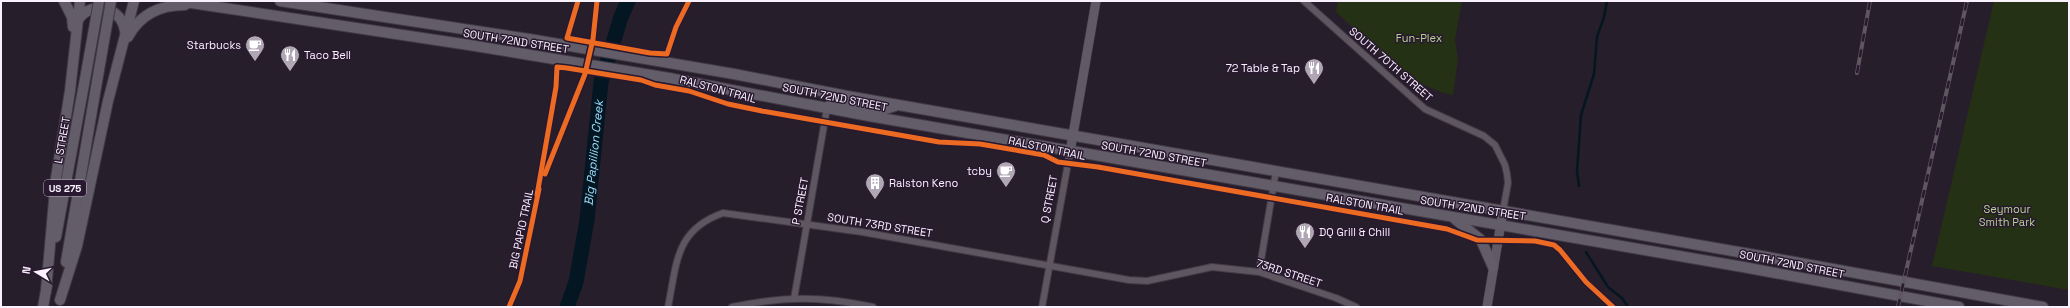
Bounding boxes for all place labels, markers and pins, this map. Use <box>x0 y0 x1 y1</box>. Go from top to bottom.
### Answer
cafe icon: Starbucks <box>244 34 266 62</box>
place label: Starbucks <box>187 38 241 52</box>
restaurant icon: Taco Bell <box>279 44 301 72</box>
place label: Taco Bell <box>304 48 351 62</box>
restaurant icon: 72 Table & Tap <box>1303 57 1325 85</box>
place label: 72 Table & Tap <box>1226 61 1300 75</box>
cafe icon: tcby <box>995 160 1017 188</box>
place label: tcby <box>967 164 992 178</box>
building icon: Ralston Keno <box>864 172 886 200</box>
place label: Ralston Keno <box>889 176 959 190</box>
restaurant icon: DQ Grill & Chill <box>1294 221 1316 249</box>
place label: DQ Grill & Chill <box>1319 225 1390 239</box>

